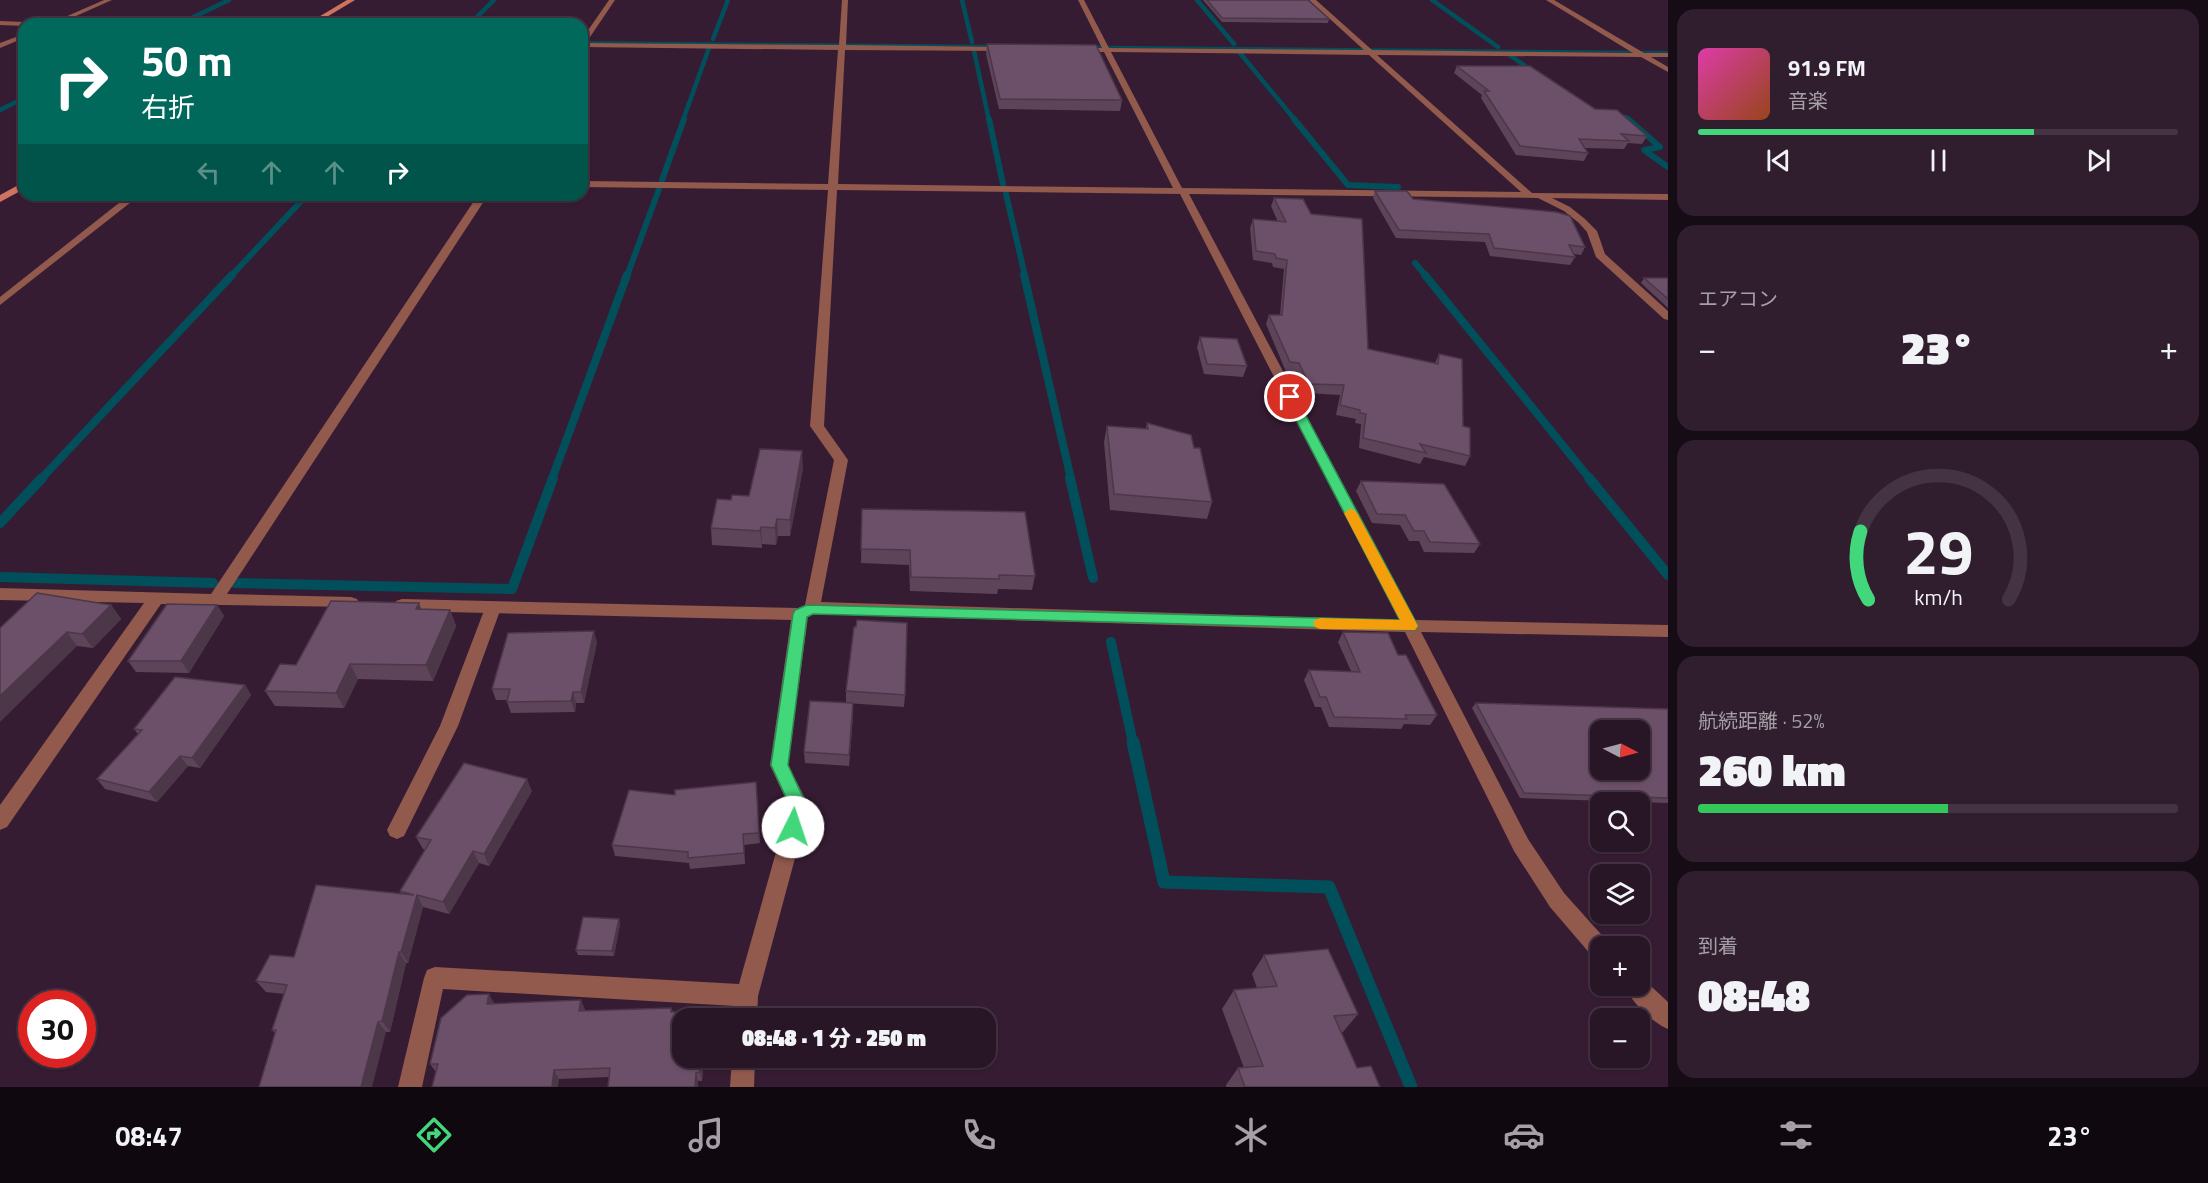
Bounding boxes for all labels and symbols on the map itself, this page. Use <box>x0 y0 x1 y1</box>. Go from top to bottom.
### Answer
pin <box>1264 371 1315 422</box>
north arrow <box>1590 720 1650 780</box>
position arrow <box>761 795 825 859</box>
speed limit sign: 30 <box>18 990 96 1068</box>

